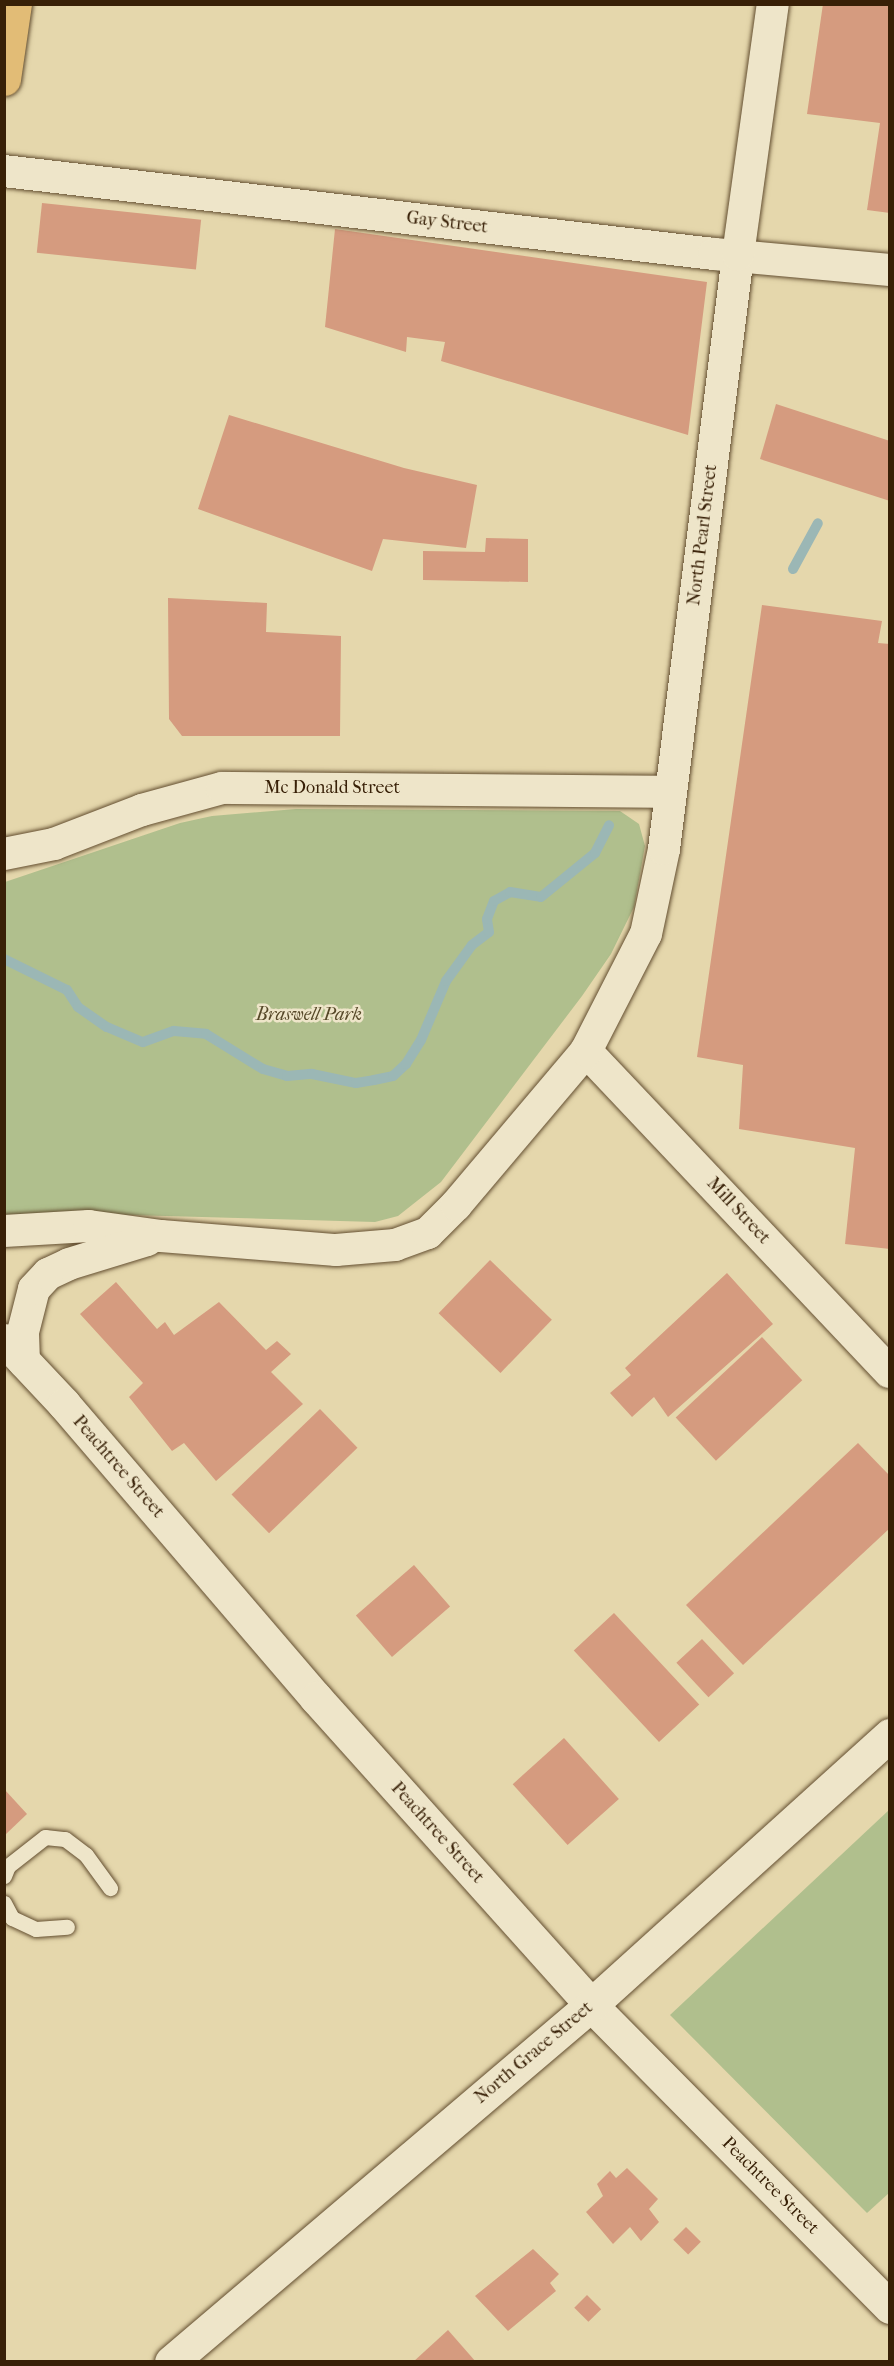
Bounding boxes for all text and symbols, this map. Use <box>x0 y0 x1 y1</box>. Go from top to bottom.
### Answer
street label: Gay Street <box>405 207 489 239</box>
street label: North Pearl Street <box>684 463 722 607</box>
street label: Mc Donald Street <box>264 777 400 799</box>
park label: Braswell Park <box>256 1004 362 1026</box>
street label: Mill Street <box>702 1173 774 1249</box>
street label: Peachtree Street <box>68 1411 168 1523</box>
street label: Peachtree Street <box>386 1778 488 1888</box>
street label: North Grace Street <box>471 1997 597 2109</box>
street label: Peachtree Street <box>717 2133 823 2239</box>

